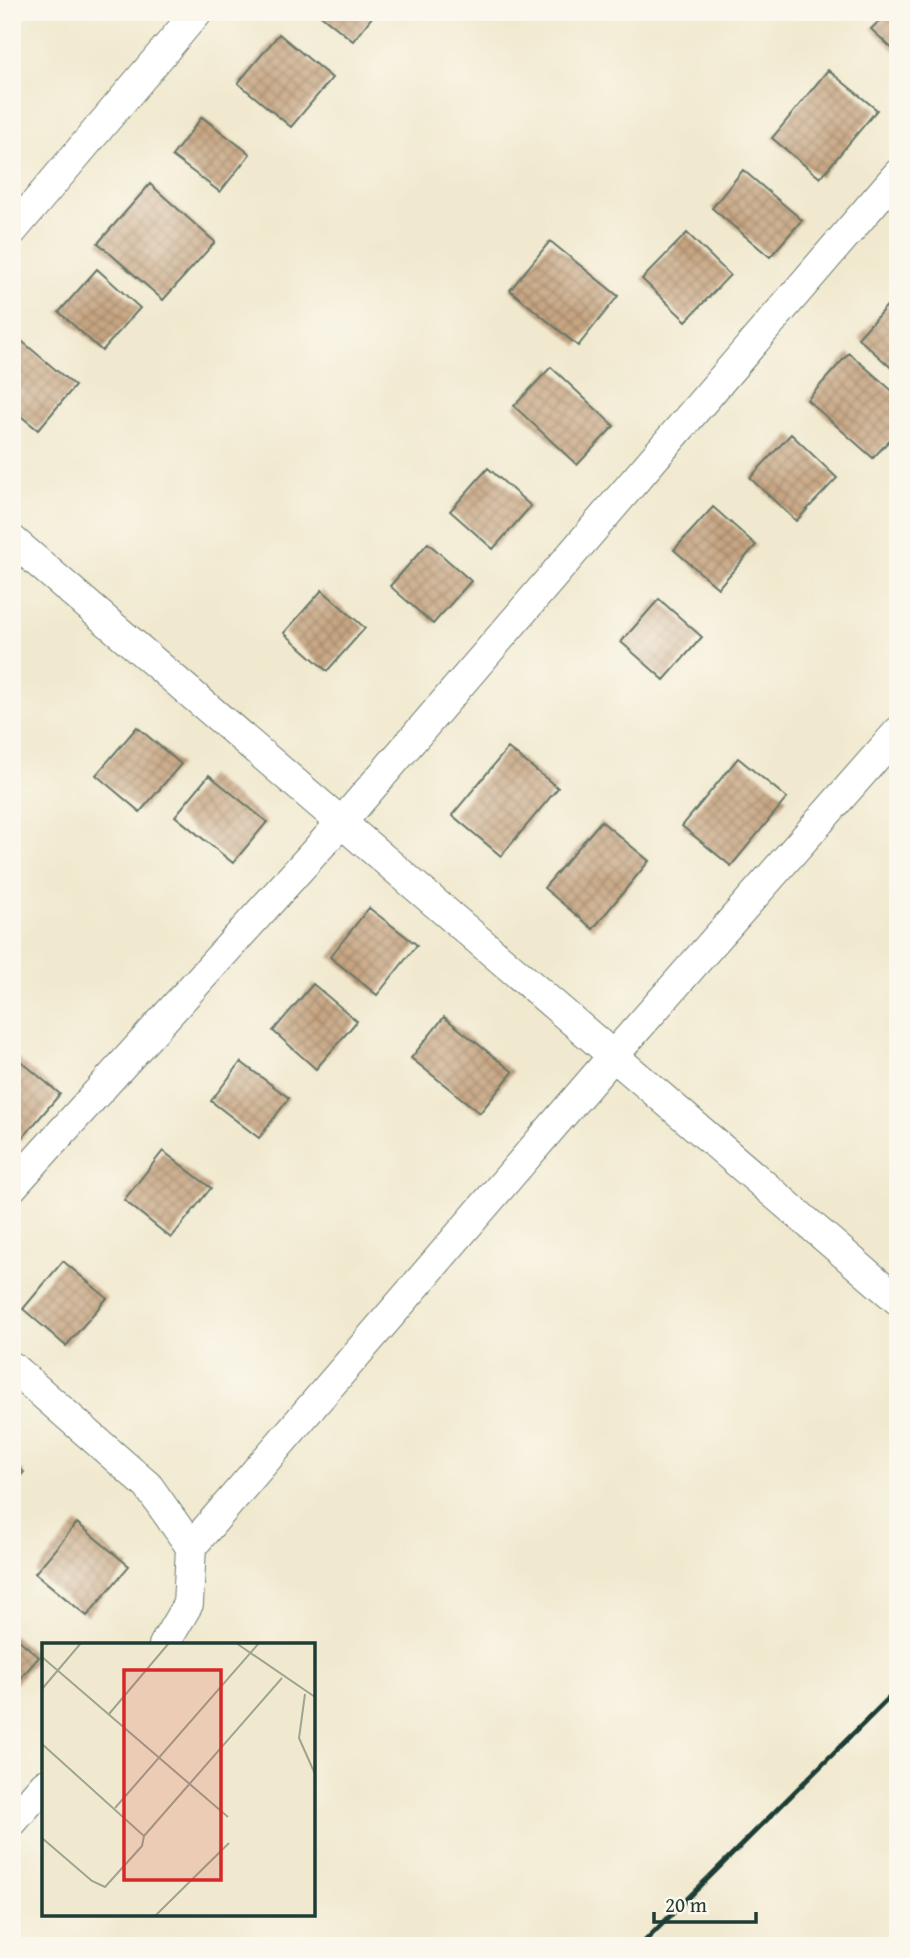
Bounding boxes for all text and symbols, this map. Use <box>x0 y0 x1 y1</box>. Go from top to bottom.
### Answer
inset map <box>42 1643 315 1916</box>
scale bar <box>654 1881 756 1925</box>
text: 20 m <box>665 1889 707 1920</box>

